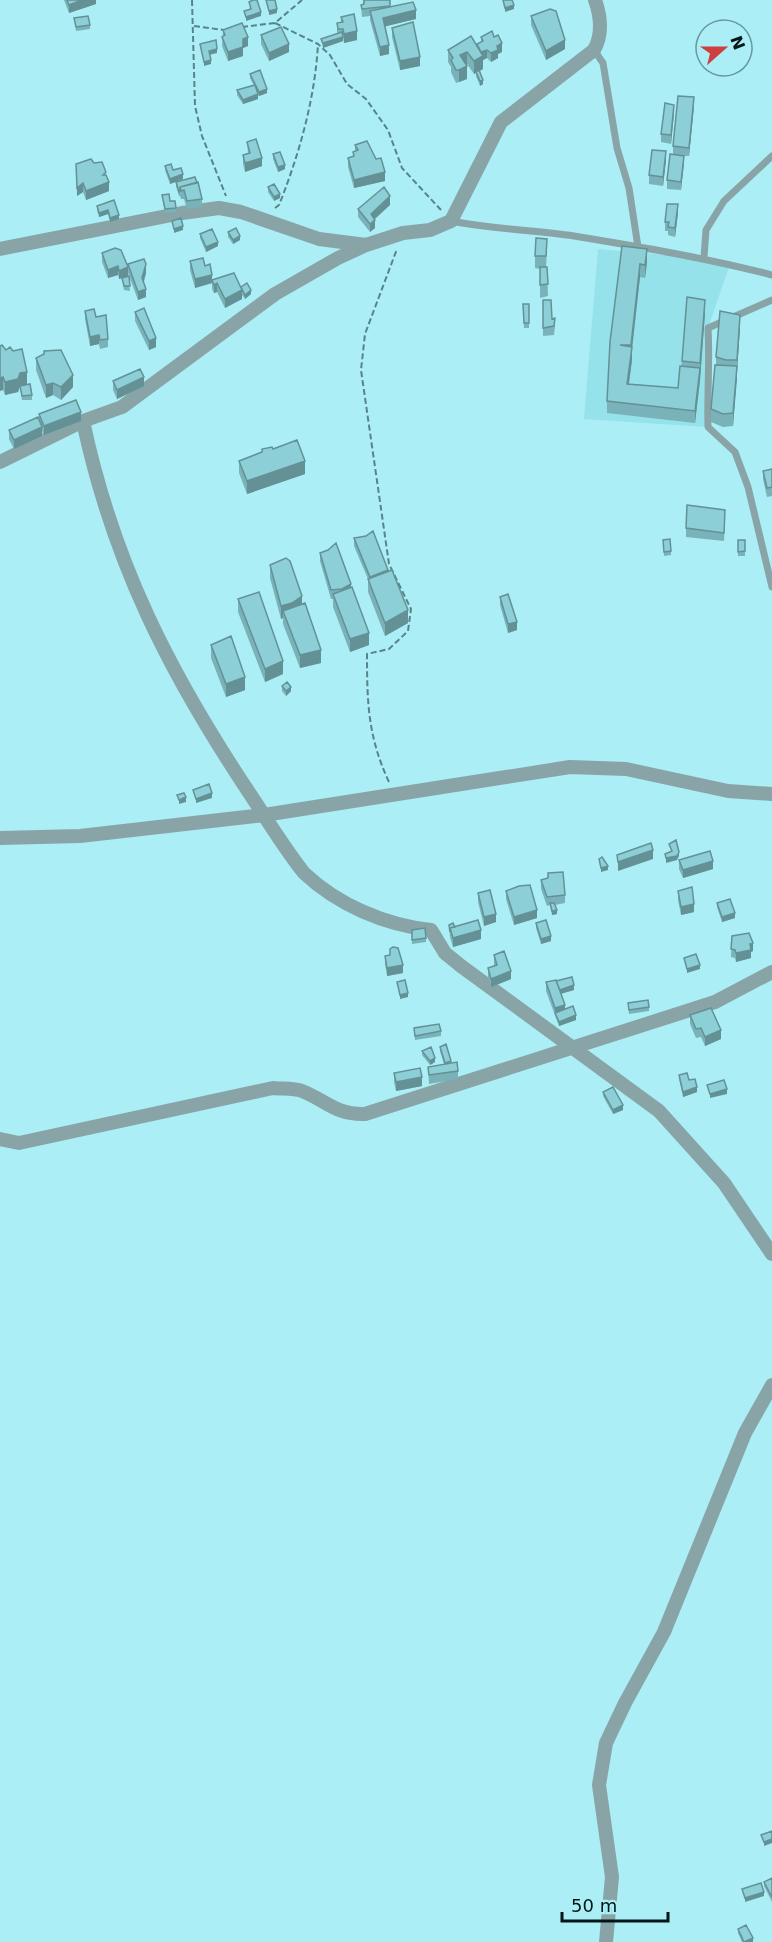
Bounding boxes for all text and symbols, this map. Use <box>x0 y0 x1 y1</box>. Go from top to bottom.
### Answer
north arrow <box>694 18 754 78</box>
text: N <box>726 33 749 52</box>
scale bar <box>562 1885 668 1923</box>
text: 50 m <box>571 1895 617 1916</box>

